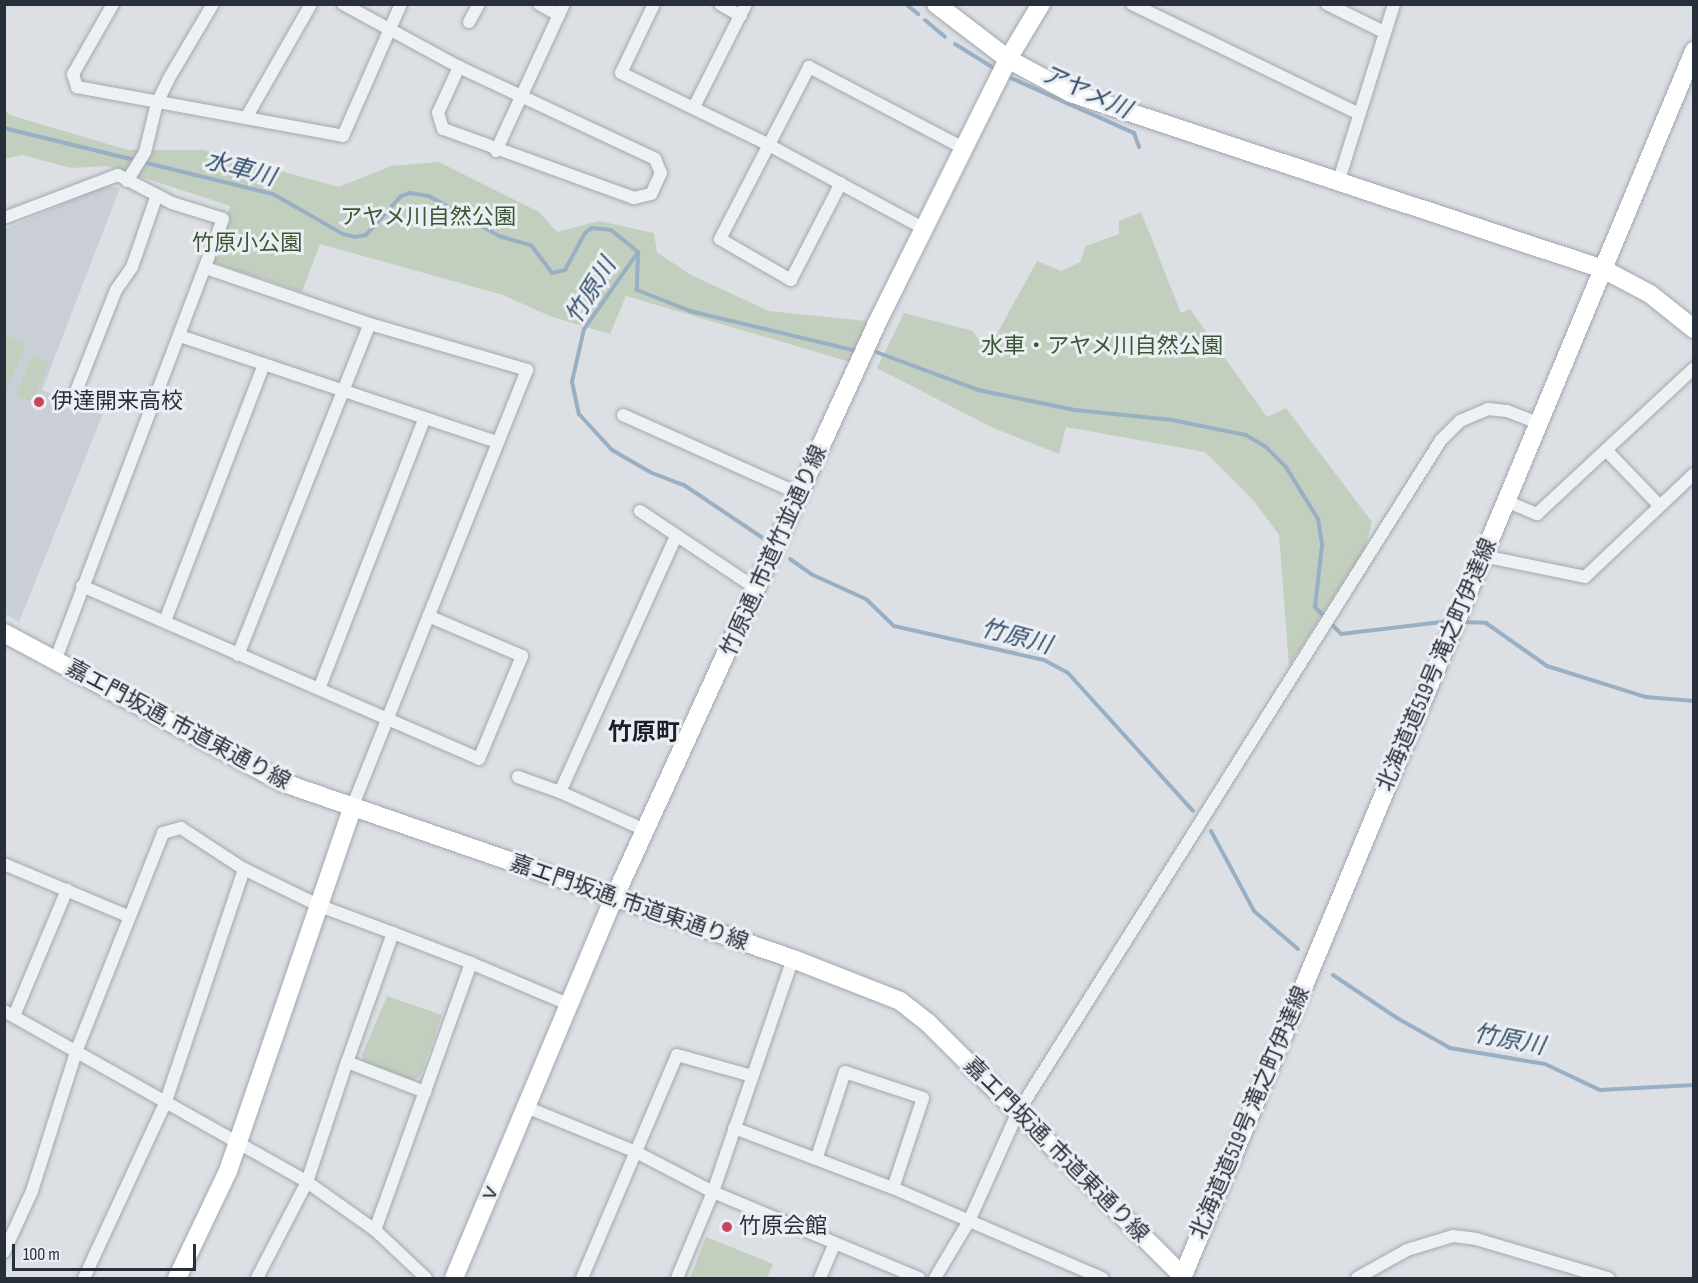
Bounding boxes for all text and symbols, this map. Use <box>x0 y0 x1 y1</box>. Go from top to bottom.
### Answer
water label: アヤメ川 <box>1036 59 1136 125</box>
water label: 水車川 <box>201 146 279 192</box>
park label: アヤメ川自然公園 <box>340 205 516 231</box>
park label: 竹原小公園 <box>192 231 302 257</box>
water label: 竹原川 <box>560 253 622 329</box>
park label: 水車・アヤメ川自然公園 <box>981 334 1223 360</box>
place label: 伊達開来高校 <box>51 389 183 415</box>
marker: 伊達開来高校 <box>32 395 46 409</box>
street label: 竹原通, 市道竹並通り線 <box>716 442 832 660</box>
street label: 北海道道519号 滝之町伊達線 <box>1372 535 1502 795</box>
water label: 竹原川 <box>977 614 1055 660</box>
street label: 嘉エ門坂通, 市道東通り線 <box>62 655 294 795</box>
district label: 竹原町 <box>608 719 680 747</box>
street label: 嘉エ門坂通, 市道東通り線 <box>507 850 751 956</box>
street label: 北海道道519号 滝之町伊達線 <box>1185 983 1315 1243</box>
water label: 竹原川 <box>1471 1019 1547 1061</box>
street label: 嘉エ門坂通, 市道東通り線 <box>958 1052 1154 1248</box>
street label: ｖ <box>474 1178 506 1208</box>
place label: 竹原会館 <box>739 1214 827 1240</box>
marker: 竹原会館 <box>720 1220 734 1234</box>
scale bar <box>15 1232 200 1270</box>
text: 100 m <box>23 1244 60 1265</box>

